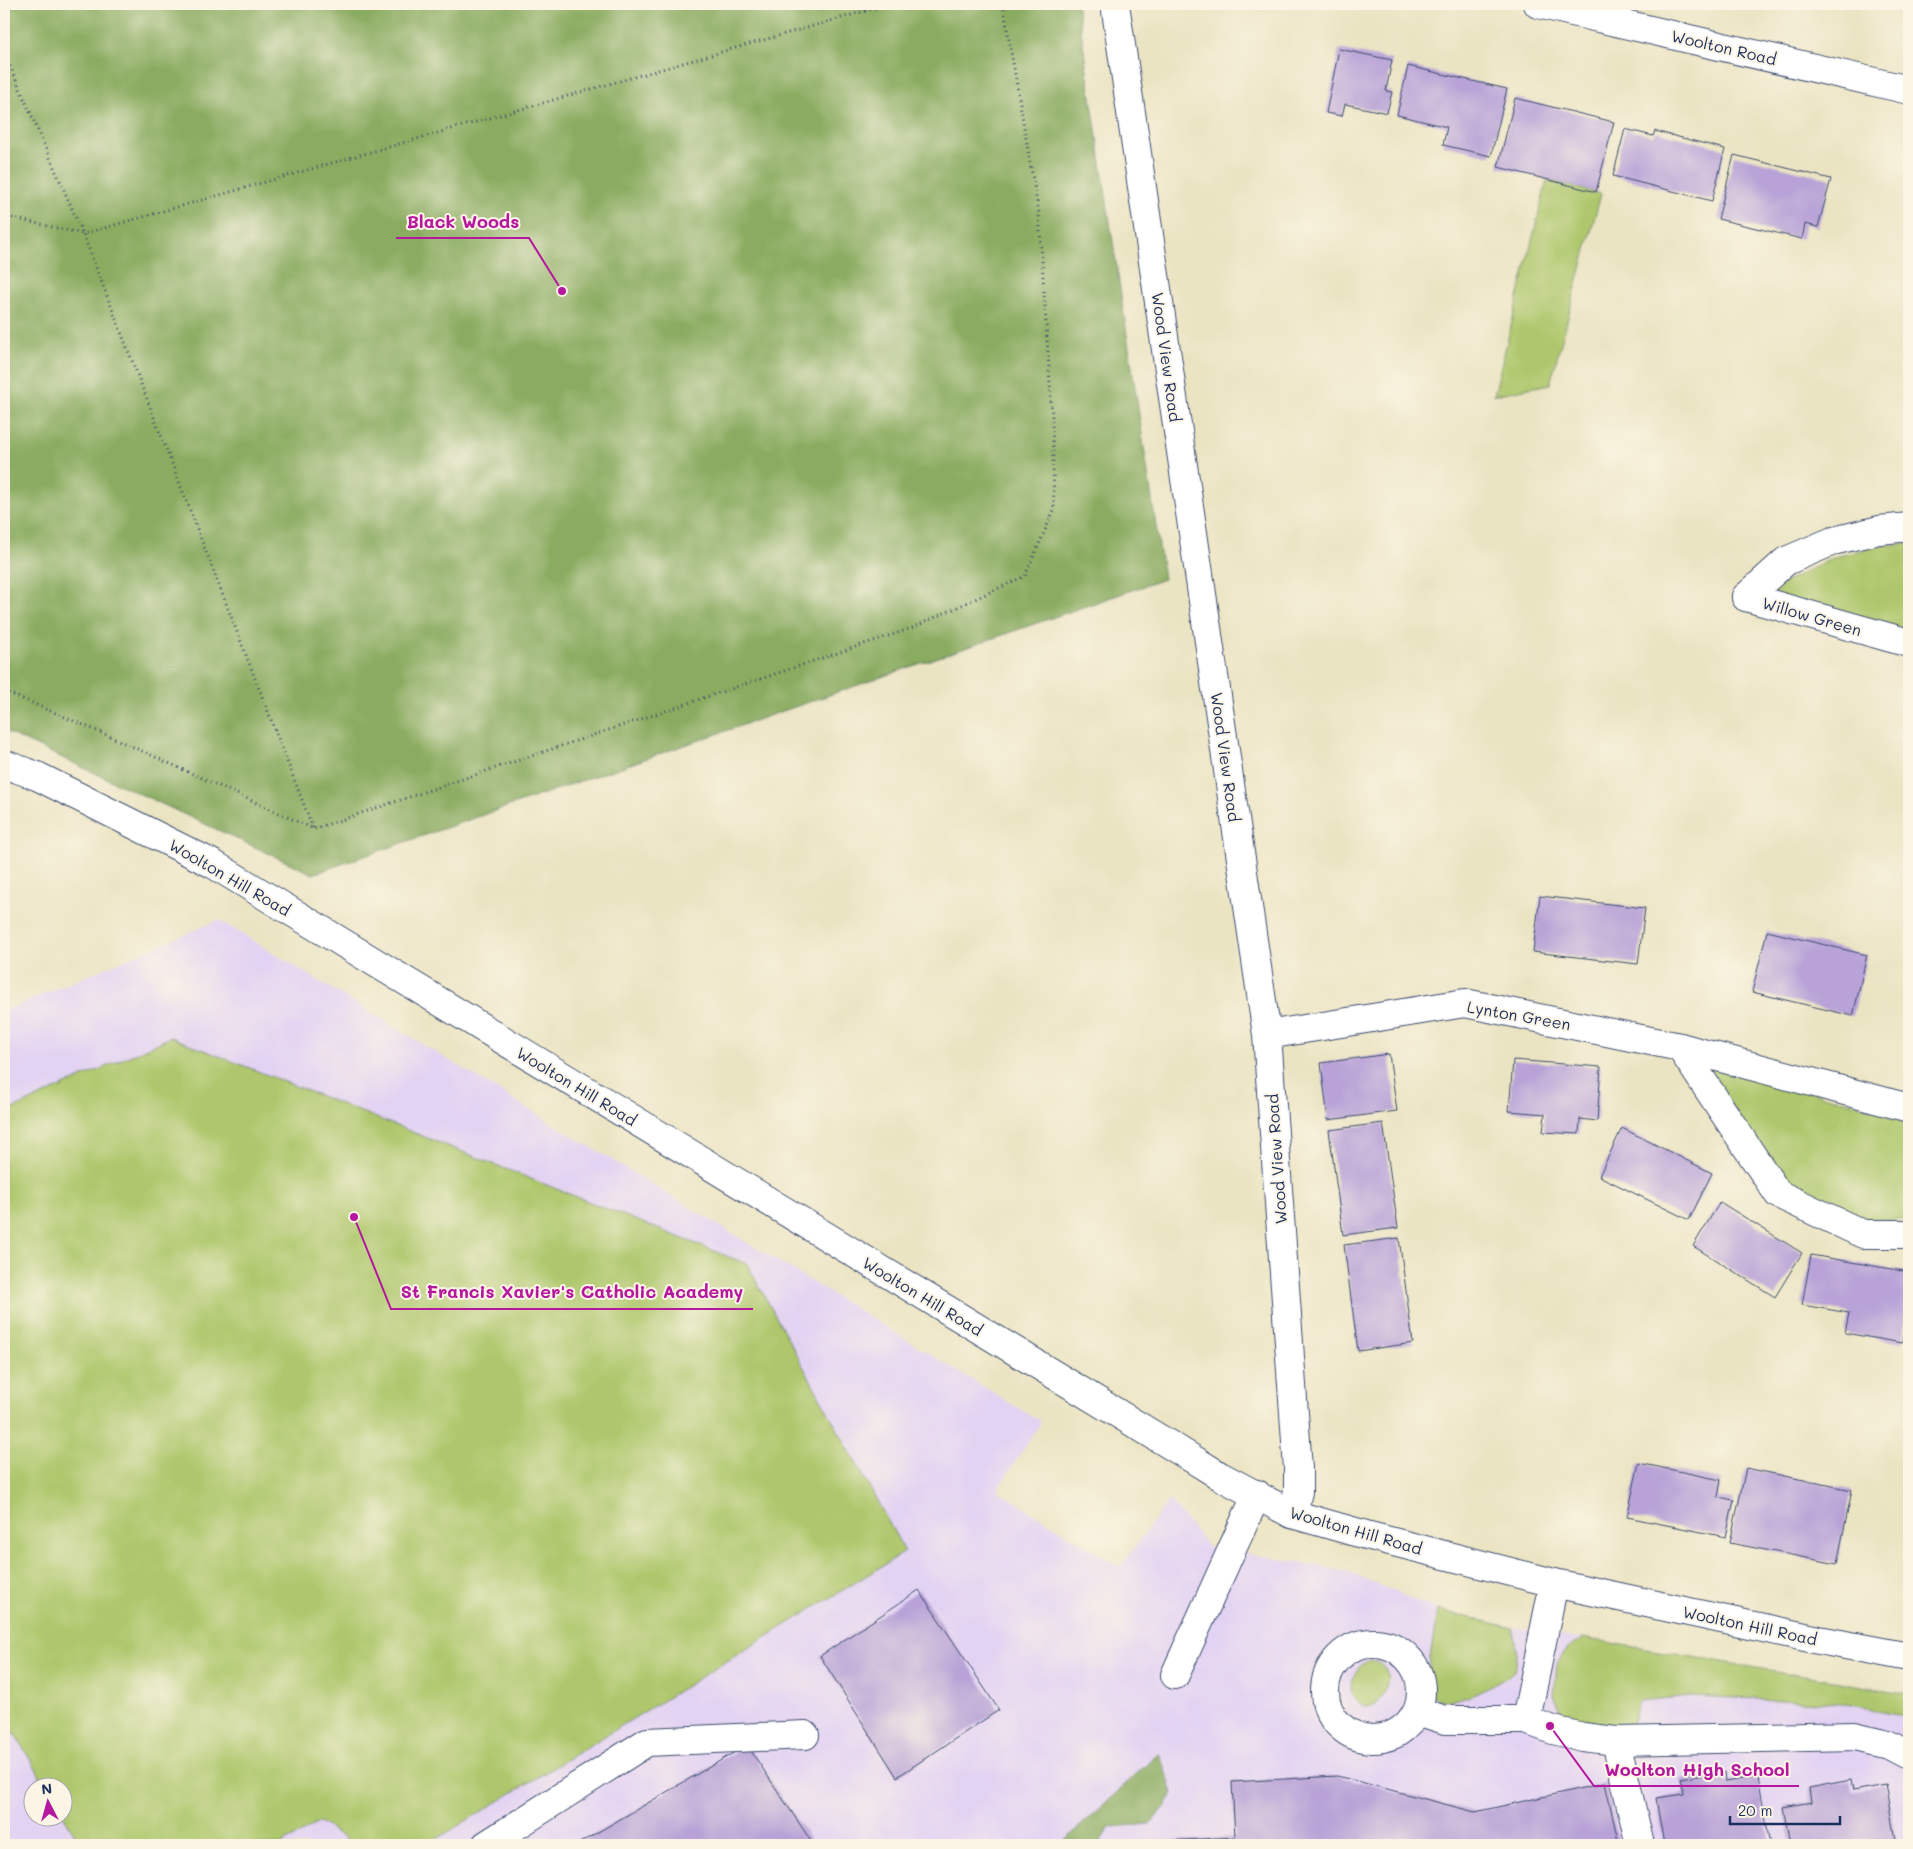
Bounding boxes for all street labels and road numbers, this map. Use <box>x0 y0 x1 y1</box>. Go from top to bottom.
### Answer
street label: Woolton Road <box>1669 25 1779 69</box>
street label: Wood View Road <box>1148 291 1186 423</box>
street label: Willow Green <box>1760 592 1864 640</box>
street label: Wood View Road <box>1207 691 1245 823</box>
street label: Woolton Hill Road <box>165 834 295 920</box>
street label: Lynton Green <box>1466 996 1572 1034</box>
street label: Woolton Hill Road <box>513 1042 641 1130</box>
street label: Wood View Road <box>1261 1093 1291 1225</box>
street label: Woolton Hill Road <box>859 1252 987 1340</box>
street label: Woolton Hill Road <box>1287 1501 1425 1559</box>
street label: Woolton Hill Road <box>1681 1601 1819 1649</box>

